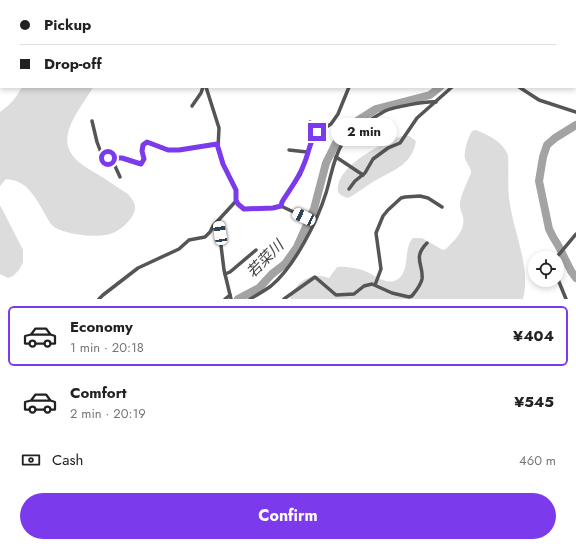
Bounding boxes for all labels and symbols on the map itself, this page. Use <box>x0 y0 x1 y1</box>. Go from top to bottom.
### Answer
callout: 2 min <box>331 118 397 146</box>
route end <box>308 123 326 141</box>
route start <box>99 149 117 167</box>
car <box>291 206 317 228</box>
car <box>212 220 228 246</box>
water label: 若菜川 <box>241 234 290 283</box>

